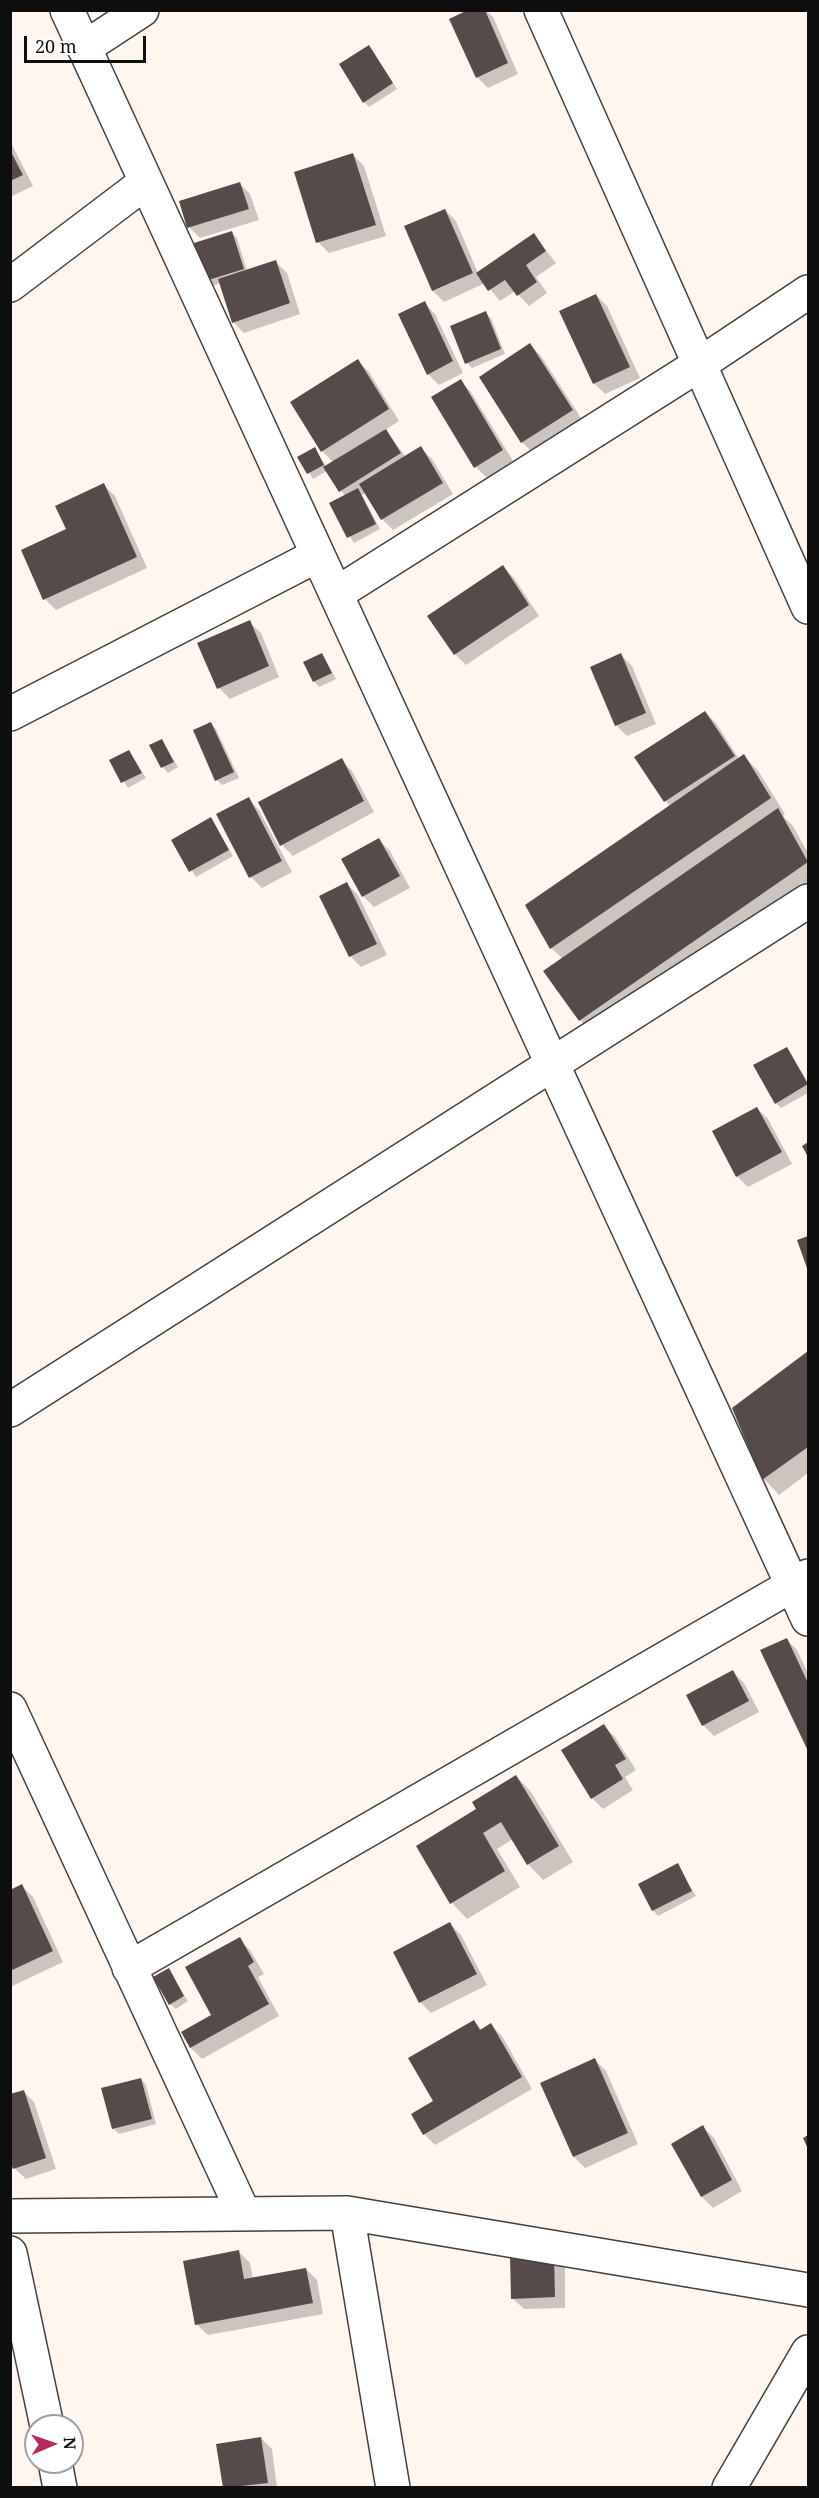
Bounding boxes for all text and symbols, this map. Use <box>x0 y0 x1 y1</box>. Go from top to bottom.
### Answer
scale bar <box>27 24 148 62</box>
text: 20 m <box>35 34 77 58</box>
north arrow <box>24 2414 84 2474</box>
text: N <box>59 2437 81 2450</box>

